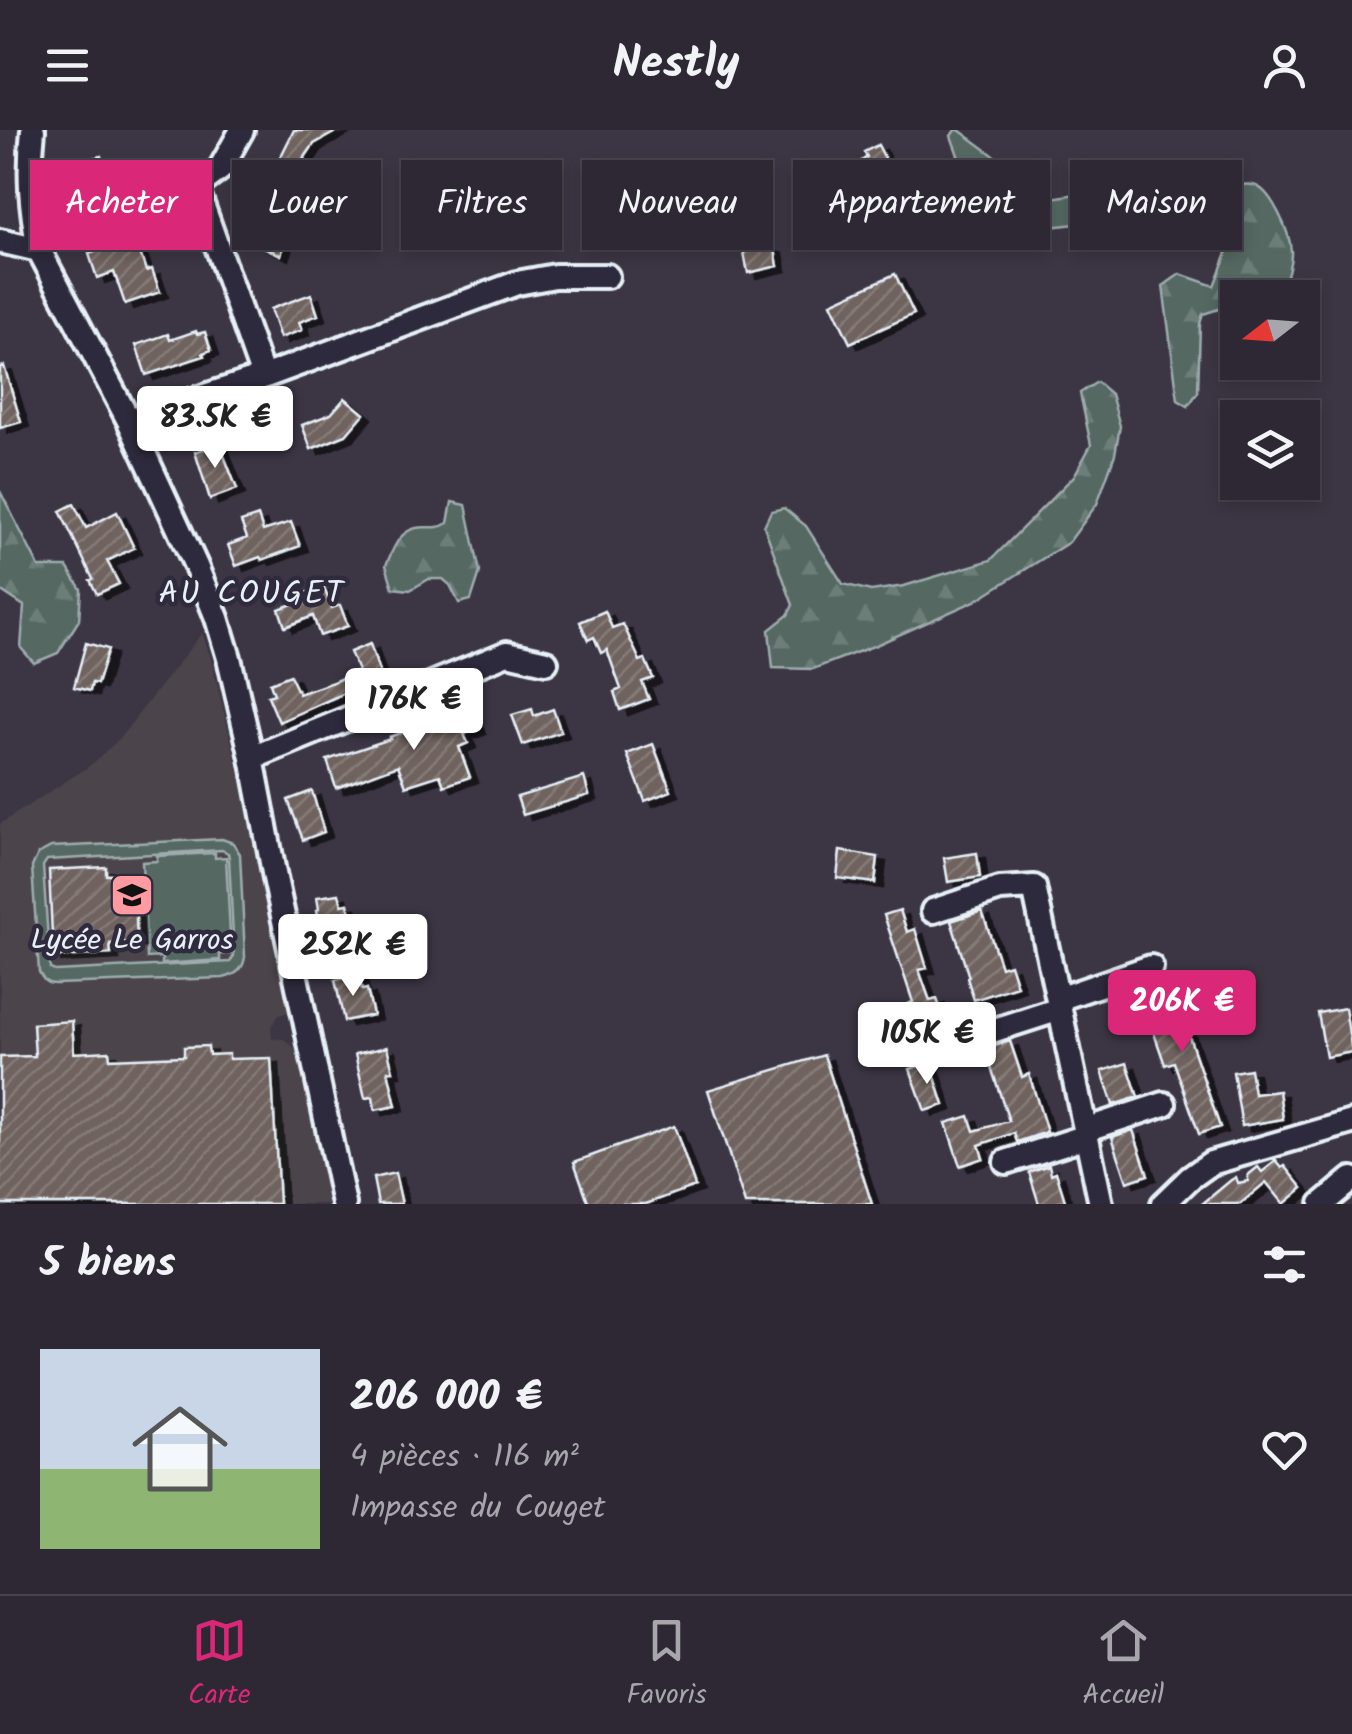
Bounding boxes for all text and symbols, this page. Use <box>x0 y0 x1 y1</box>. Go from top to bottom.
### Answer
text: Nestly <box>612 29 740 101</box>
icon: menu <box>40 38 95 93</box>
icon: person <box>1257 38 1312 93</box>
chip: Acheter <box>30 160 212 250</box>
chip: Louer <box>232 160 381 250</box>
chip: Filtres <box>401 160 562 250</box>
chip: Nouveau <box>582 160 773 250</box>
chip: Appartement <box>793 160 1050 250</box>
chip: Maison <box>1070 160 1242 250</box>
north arrow <box>1220 280 1320 380</box>
map controls <box>1220 280 1320 500</box>
pin: 83.5K € <box>123 386 307 471</box>
text: 83.5K € <box>159 393 271 444</box>
button: layers <box>1220 400 1320 500</box>
district label: AU COUGET <box>158 569 346 620</box>
pin: 176K € <box>333 668 495 753</box>
text: 176K € <box>367 675 461 726</box>
school or university icon: Lycée Le Garros <box>109 872 155 918</box>
pin: 252K € <box>272 914 434 999</box>
place label: Lycée Le Garros <box>30 917 234 965</box>
text: 252K € <box>300 921 406 972</box>
pin: 206K € <box>1101 970 1263 1055</box>
text: 206K € <box>1130 977 1234 1028</box>
pin: 105K € <box>846 1002 1008 1087</box>
text: 105K € <box>880 1009 974 1060</box>
text: 5 biens <box>40 1231 176 1298</box>
icon: filters <box>1257 1237 1312 1292</box>
text: 206 000 € <box>350 1365 542 1432</box>
icon: home <box>120 1389 240 1509</box>
icon: heart <box>1257 1422 1312 1477</box>
text: 4 pièces · 116 m² <box>350 1432 579 1483</box>
text: Impasse du Couget <box>350 1483 605 1534</box>
tab: Carte <box>188 1613 251 1718</box>
tab: Favoris <box>626 1613 707 1718</box>
tab: Accueil <box>1082 1613 1164 1718</box>

